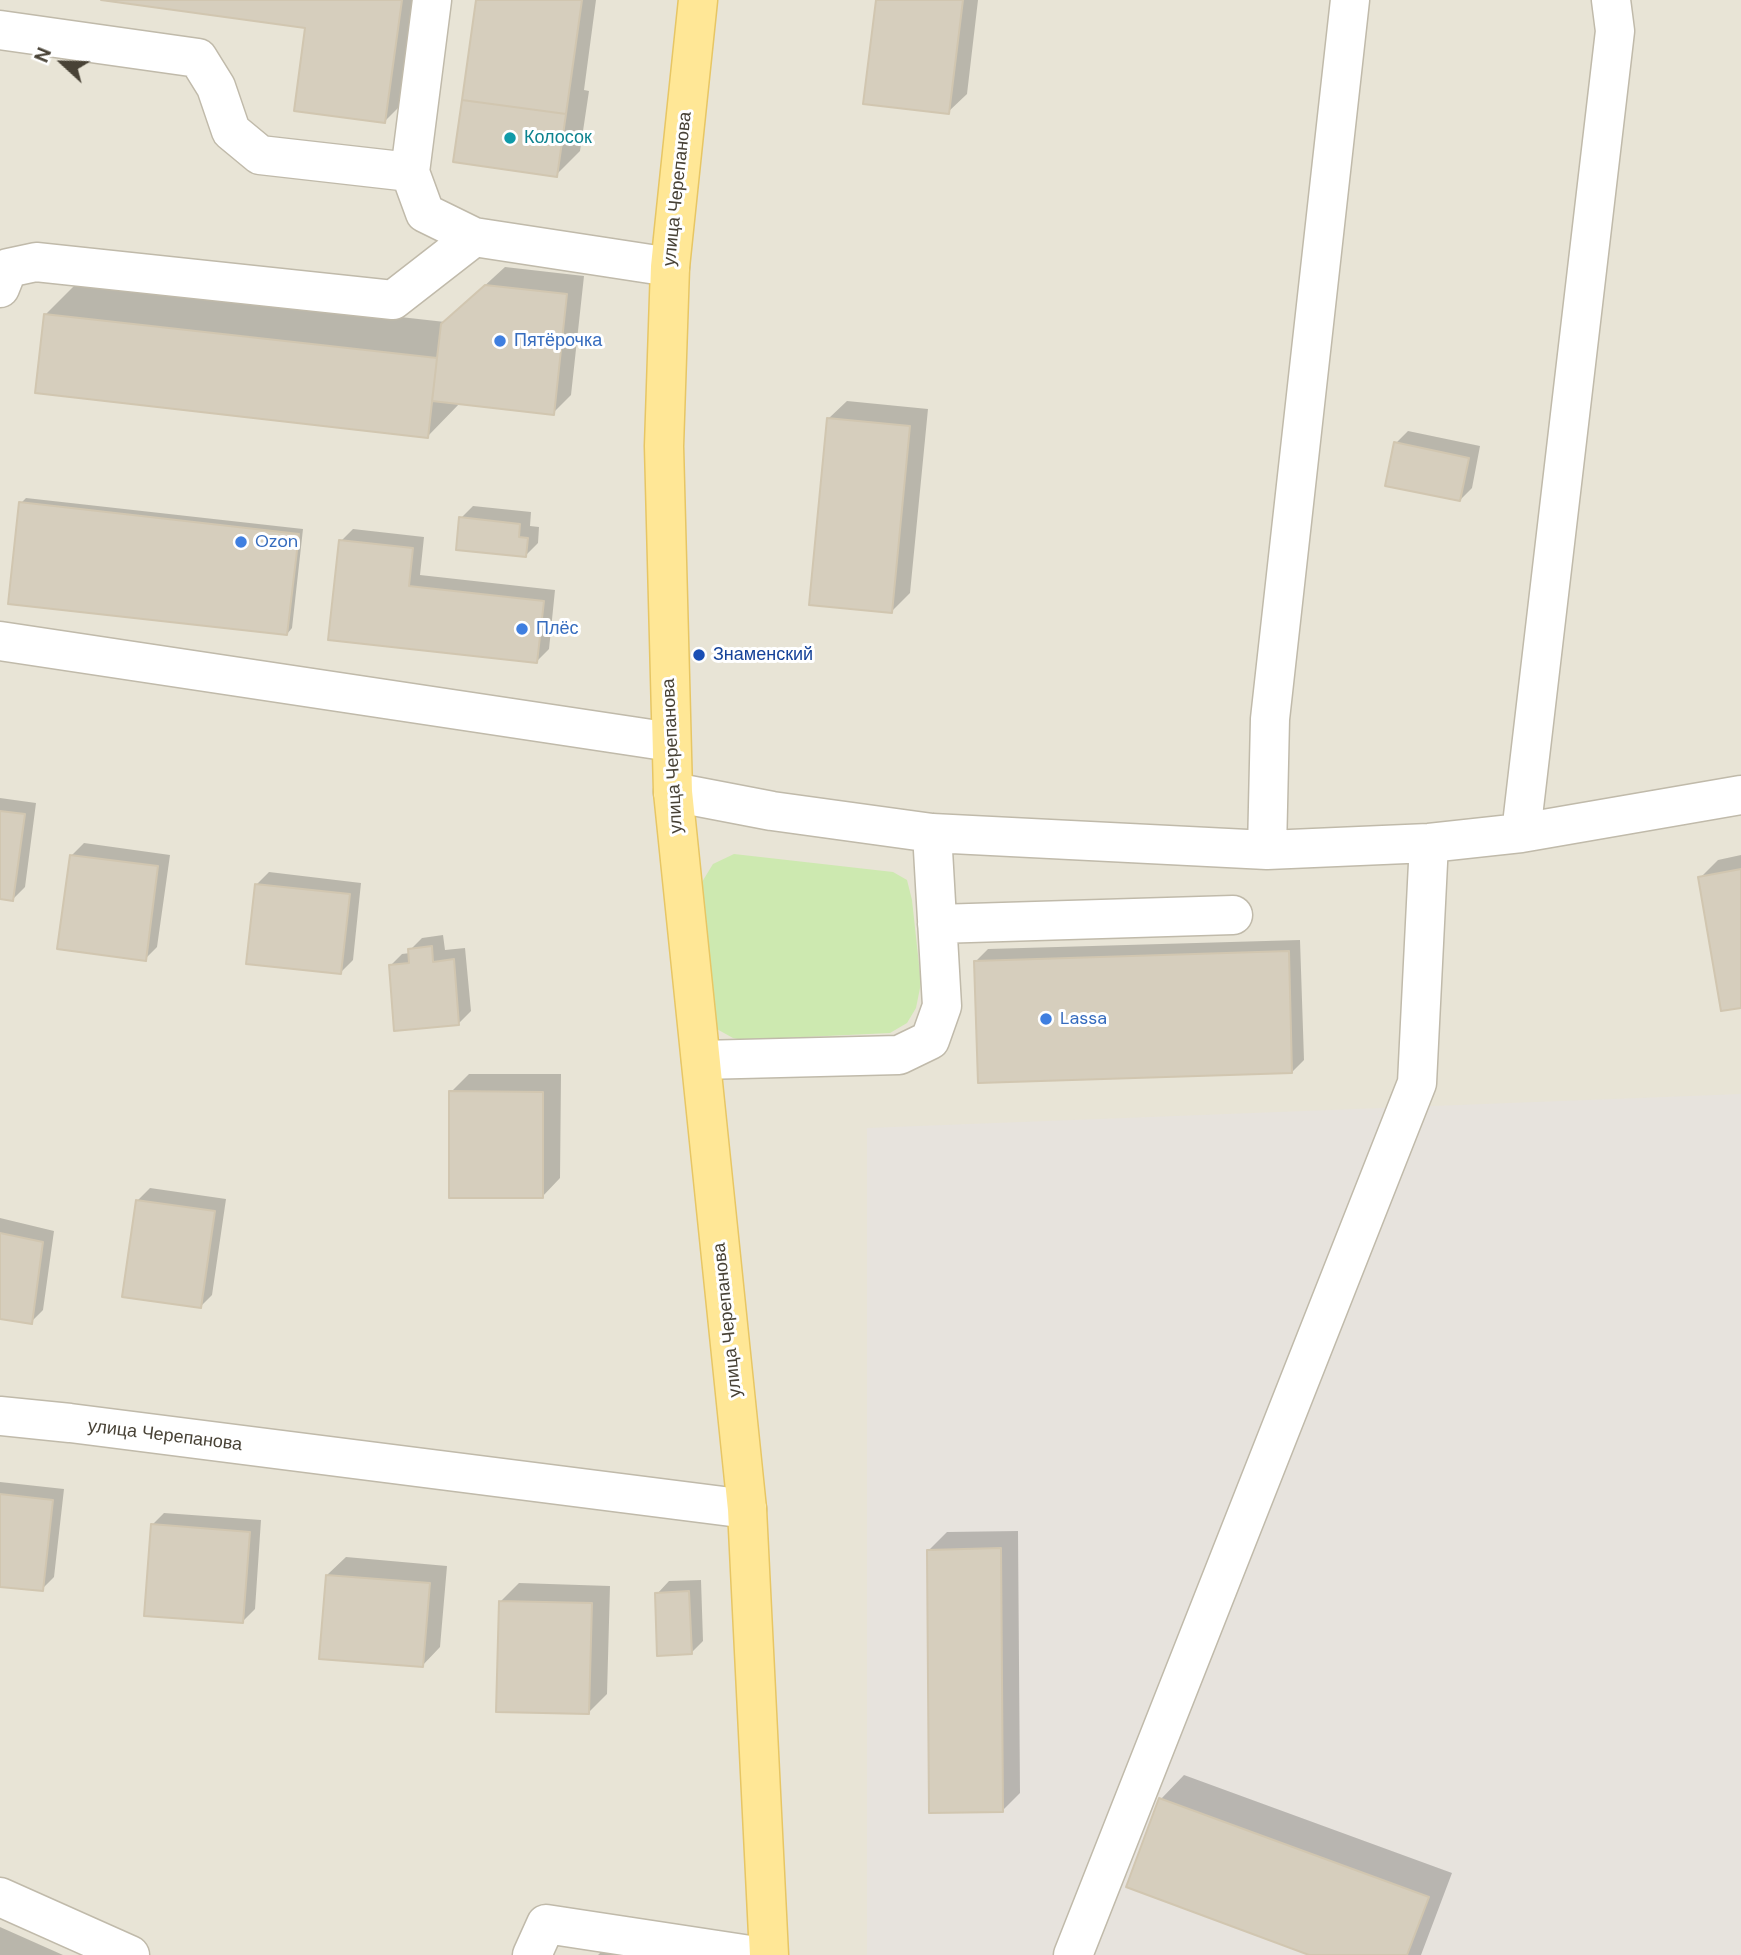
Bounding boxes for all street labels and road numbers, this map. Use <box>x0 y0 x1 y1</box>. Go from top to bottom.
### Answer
street label: улица Черепанова <box>659 111 697 267</box>
street label: улица Черепанова <box>658 678 688 834</box>
street label: улица Черепанова <box>709 1242 747 1398</box>
street label: улица Черепанова <box>87 1416 243 1456</box>

